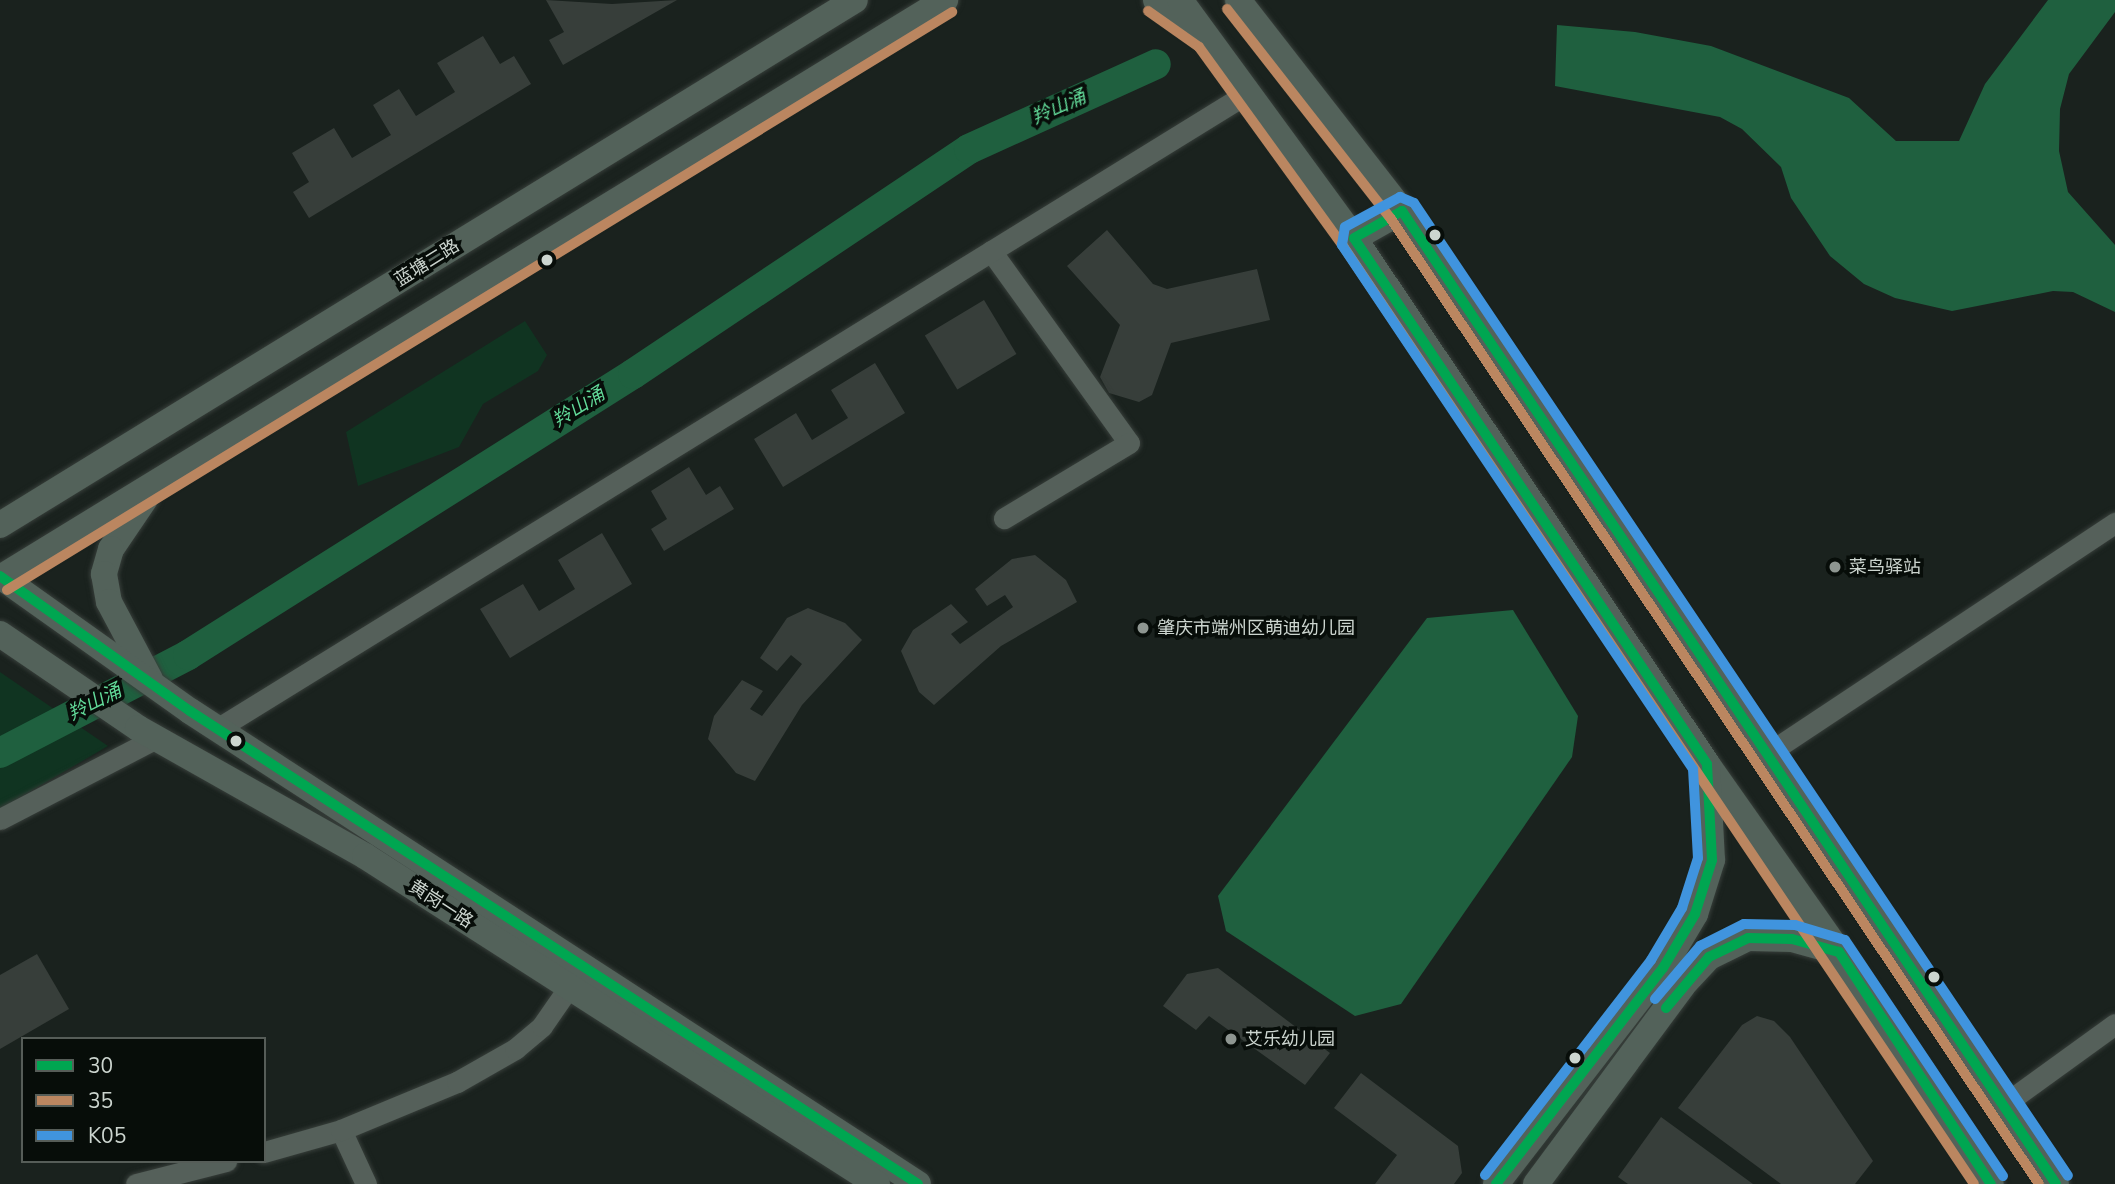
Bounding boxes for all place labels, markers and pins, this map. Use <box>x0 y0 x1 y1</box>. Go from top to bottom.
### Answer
unlabelled marker <box>1428 228 1442 242</box>
unlabelled marker <box>540 253 554 267</box>
place label: 菜鸟驿站 <box>1849 556 1921 578</box>
marker: 菜鸟驿站 <box>1827 559 1843 575</box>
place label: 肇庆市端州区萌迪幼儿园 <box>1157 617 1355 639</box>
marker: 肇庆市端州区萌迪幼儿园 <box>1135 620 1151 636</box>
unlabelled marker <box>229 734 243 748</box>
unlabelled marker <box>1927 970 1941 984</box>
place label: 艾乐幼儿园 <box>1245 1028 1335 1050</box>
marker: 艾乐幼儿园 <box>1223 1031 1239 1047</box>
unlabelled marker <box>1568 1051 1582 1065</box>

